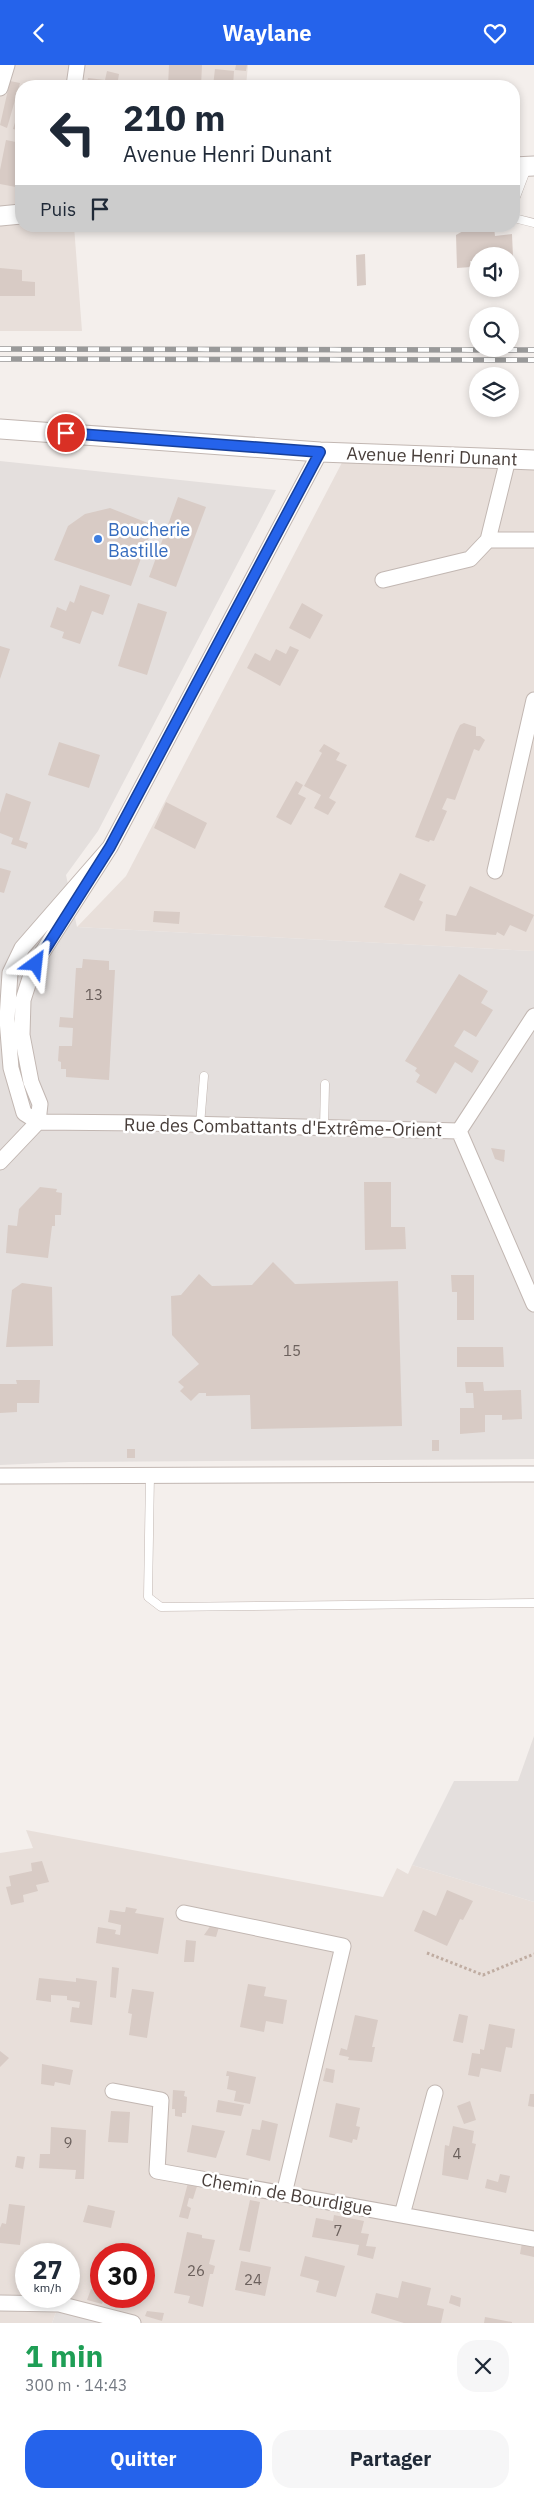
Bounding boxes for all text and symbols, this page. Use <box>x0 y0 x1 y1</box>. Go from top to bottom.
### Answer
text: Waylane <box>222 18 312 47</box>
icon: back <box>25 19 53 47</box>
icon: heart <box>481 19 509 47</box>
text: 210 m <box>123 95 226 141</box>
icon: left <box>40 100 105 165</box>
text: Avenue Henri Dunant <box>123 139 332 168</box>
icon: arrive <box>86 195 114 223</box>
text: Puis <box>40 197 76 221</box>
map controls <box>469 247 519 417</box>
button: sound <box>469 247 519 297</box>
button: search <box>469 307 519 357</box>
button: layers <box>469 367 519 417</box>
pin <box>45 412 87 454</box>
icon: arrive <box>52 419 80 447</box>
street label: Avenue Henri Dunant <box>346 442 518 470</box>
place label: Boucherie Bastille <box>108 518 190 562</box>
marker: Boucherie Bastille <box>92 533 104 545</box>
position arrow <box>9 937 61 989</box>
house number: 13 <box>85 985 103 1004</box>
street label: Rue des Combattants d'Extrême-Orient <box>124 1113 442 1141</box>
house number: 15 <box>283 1341 301 1360</box>
house number: 9 <box>63 2133 73 2152</box>
house number: 4 <box>452 2144 462 2163</box>
street label: Chemin de Bourdigue <box>200 2168 375 2220</box>
house number: 7 <box>333 2221 343 2240</box>
speed limit sign: 30 <box>90 2243 155 2308</box>
text: 27 <box>32 2253 63 2286</box>
house number: 26 <box>187 2261 205 2280</box>
house number: 24 <box>244 2270 262 2289</box>
text: km/h <box>33 2280 62 2295</box>
text: 1 min <box>25 2336 103 2375</box>
button: close <box>457 2340 509 2392</box>
text: 300 m · 14:43 <box>25 2375 127 2395</box>
button: Quitter <box>25 2430 262 2488</box>
button: Partager <box>272 2430 509 2488</box>

